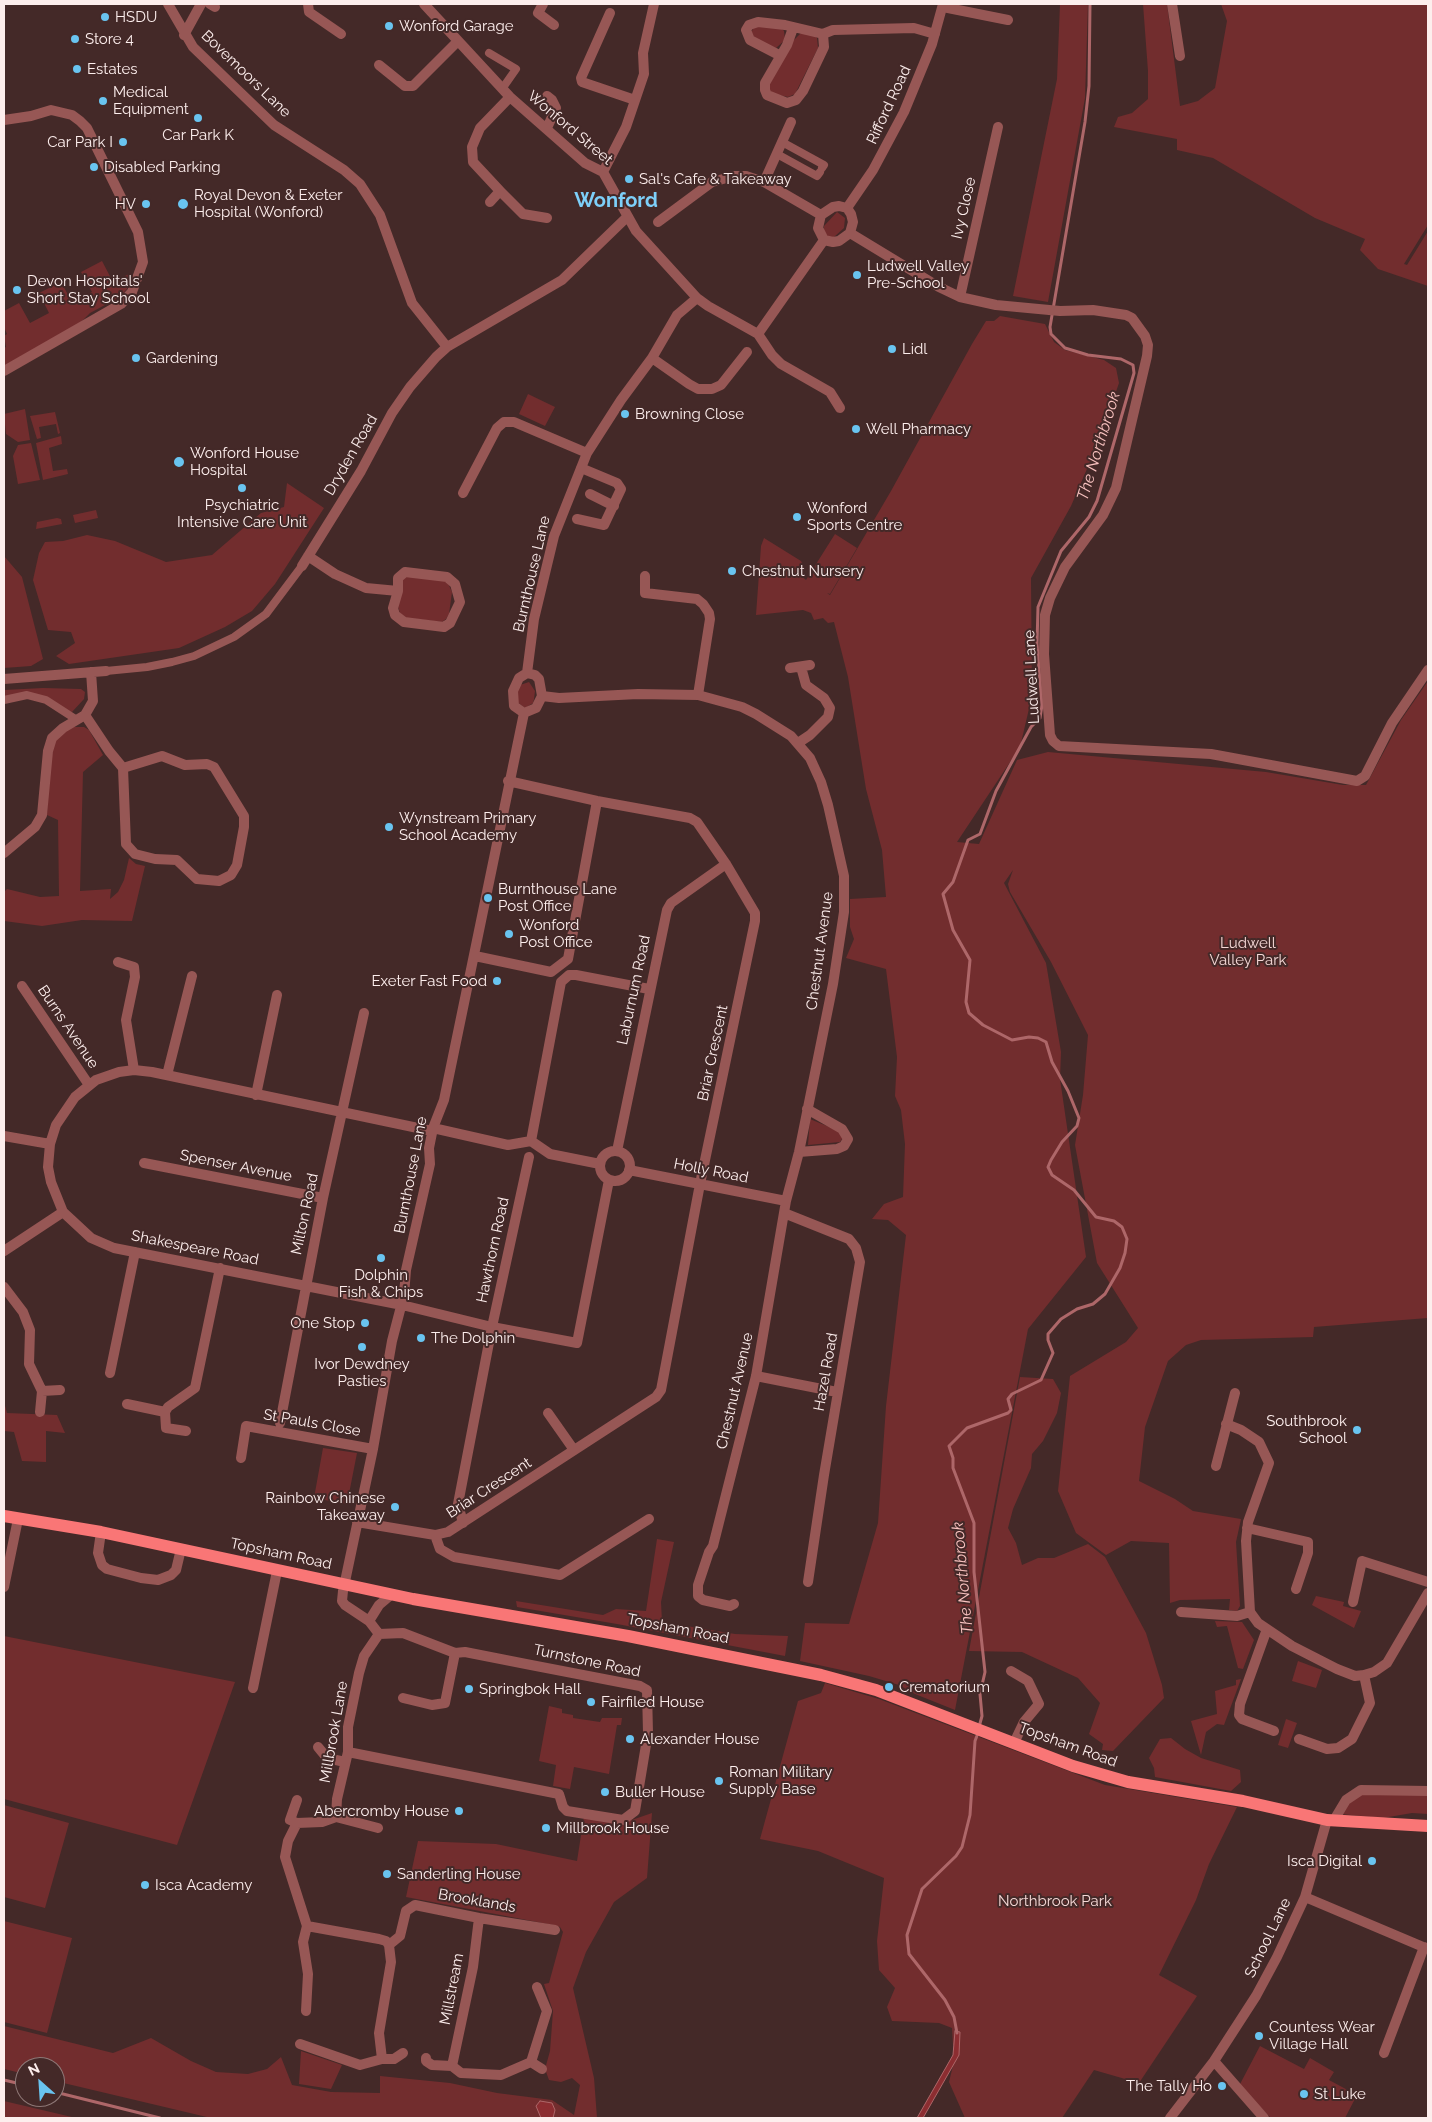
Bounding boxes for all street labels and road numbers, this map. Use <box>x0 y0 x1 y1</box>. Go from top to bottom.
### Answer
street label: Bovemoors Lane <box>197 27 295 121</box>
street label: Rifford Road <box>863 63 915 147</box>
street label: Wonford Street <box>524 87 616 169</box>
street label: Ivy Close <box>948 175 980 241</box>
street label: Dryden Road <box>321 411 381 499</box>
street label: Burnthouse Lane <box>510 514 554 634</box>
street label: Ludwell Lane <box>1021 630 1043 724</box>
street label: Chestnut Avenue <box>803 891 837 1011</box>
street label: Laburnum Road <box>614 934 654 1046</box>
street label: Burns Avenue <box>34 982 102 1072</box>
street label: Briar Crescent <box>694 1003 732 1103</box>
street label: Burnthouse Lane <box>391 1115 431 1235</box>
street label: Spenser Avenue <box>178 1146 294 1186</box>
street label: Holly Road <box>672 1155 750 1187</box>
street label: Milton Road <box>288 1172 322 1256</box>
street label: Hawthorn Road <box>473 1195 513 1305</box>
street label: Shakespeare Road <box>130 1227 260 1269</box>
street label: Chestnut Avenue <box>713 1331 757 1451</box>
street label: Hazel Road <box>810 1332 842 1412</box>
street label: St Pauls Close <box>262 1406 362 1440</box>
street label: Briar Crescent <box>443 1454 535 1522</box>
street label: Topsham Road <box>229 1534 333 1574</box>
street label: Topsham Road <box>626 1610 730 1648</box>
street label: Turnstone Road <box>532 1641 642 1681</box>
street label: Millbrook Lane <box>316 1680 352 1784</box>
street label: Topsham Road <box>1016 1719 1120 1771</box>
street label: Brooklands <box>437 1885 517 1917</box>
street label: School Lane <box>1241 1895 1295 1981</box>
street label: Millstream <box>436 1952 468 2026</box>

